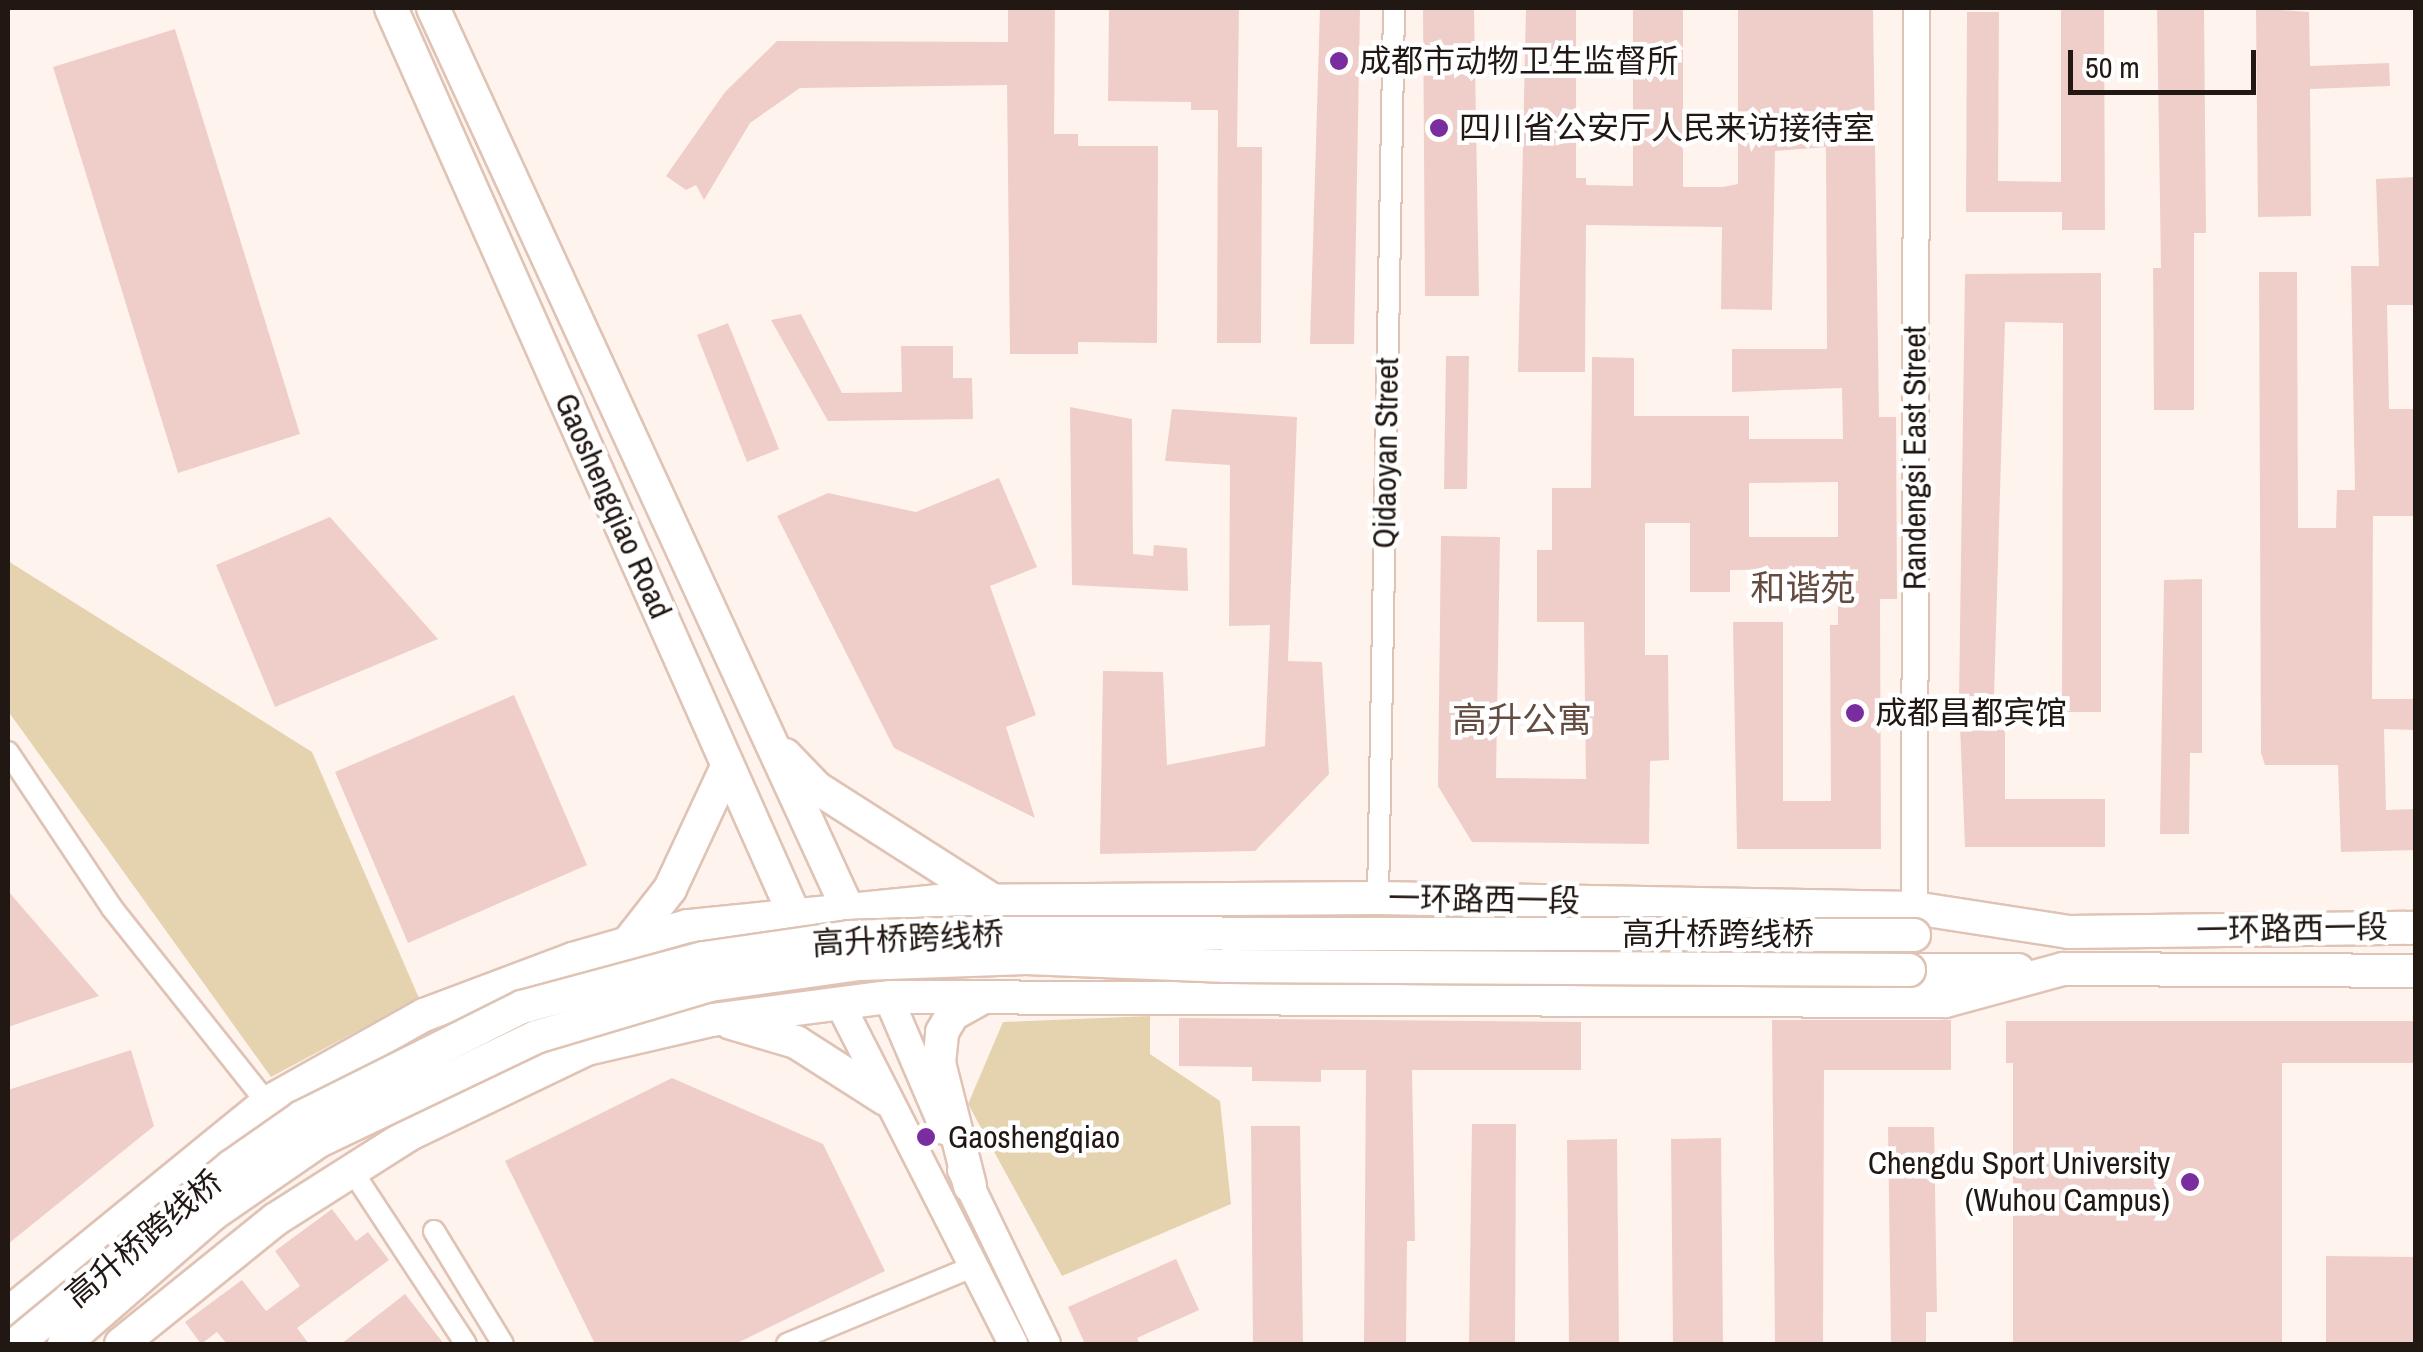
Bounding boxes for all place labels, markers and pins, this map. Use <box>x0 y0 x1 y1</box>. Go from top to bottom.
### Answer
place label: 成都市动物卫生监督所 <box>1359 42 1679 80</box>
marker: 成都市动物卫生监督所 <box>1328 50 1350 72</box>
place label: 四川省公安厅人民来访接待室 <box>1459 109 1875 147</box>
marker: 四川省公安厅人民来访接待室 <box>1428 117 1450 139</box>
place label: 成都昌都宾馆 <box>1875 694 2067 732</box>
marker: 成都昌都宾馆 <box>1844 702 1866 724</box>
place label: Gaoshengqiao <box>948 1118 1120 1156</box>
marker: Gaoshengqiao <box>913 1124 939 1150</box>
place label: Chengdu Sport University (Wuhou Campus) <box>1868 1145 2170 1220</box>
marker: Chengdu Sport University (Wuhou Campus) <box>2179 1171 2201 1193</box>

